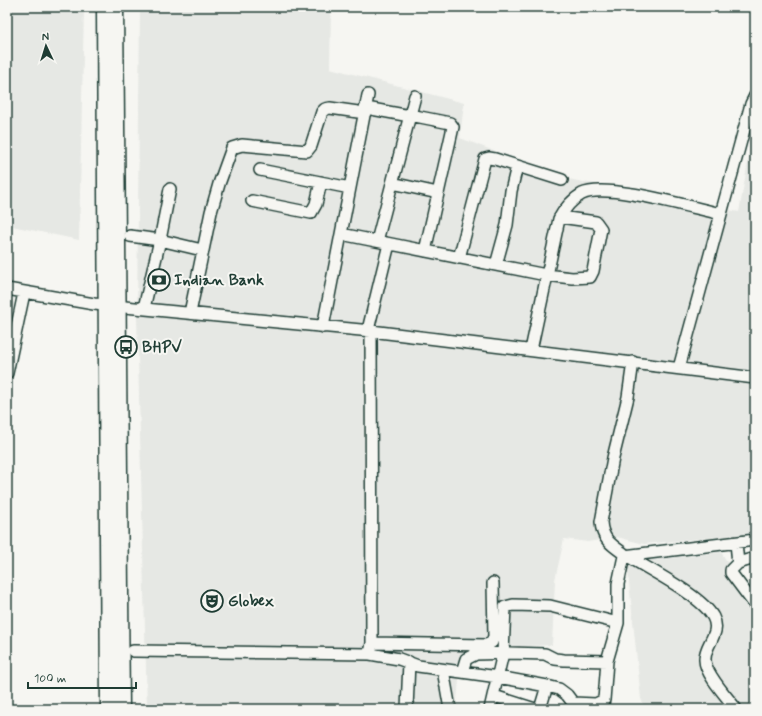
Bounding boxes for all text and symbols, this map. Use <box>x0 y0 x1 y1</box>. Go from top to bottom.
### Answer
north arrow <box>26 26 66 66</box>
text: N <box>41 30 50 44</box>
bank icon: Indian Bank <box>146 267 172 293</box>
place label: Indian Bank <box>174 270 264 291</box>
bus stop icon: BHPV <box>113 334 139 360</box>
place label: BHPV <box>142 337 182 358</box>
theatre icon: Globex <box>199 588 225 614</box>
place label: Globex <box>228 591 275 612</box>
scale bar <box>28 664 136 690</box>
text: 100 m <box>34 671 66 687</box>

